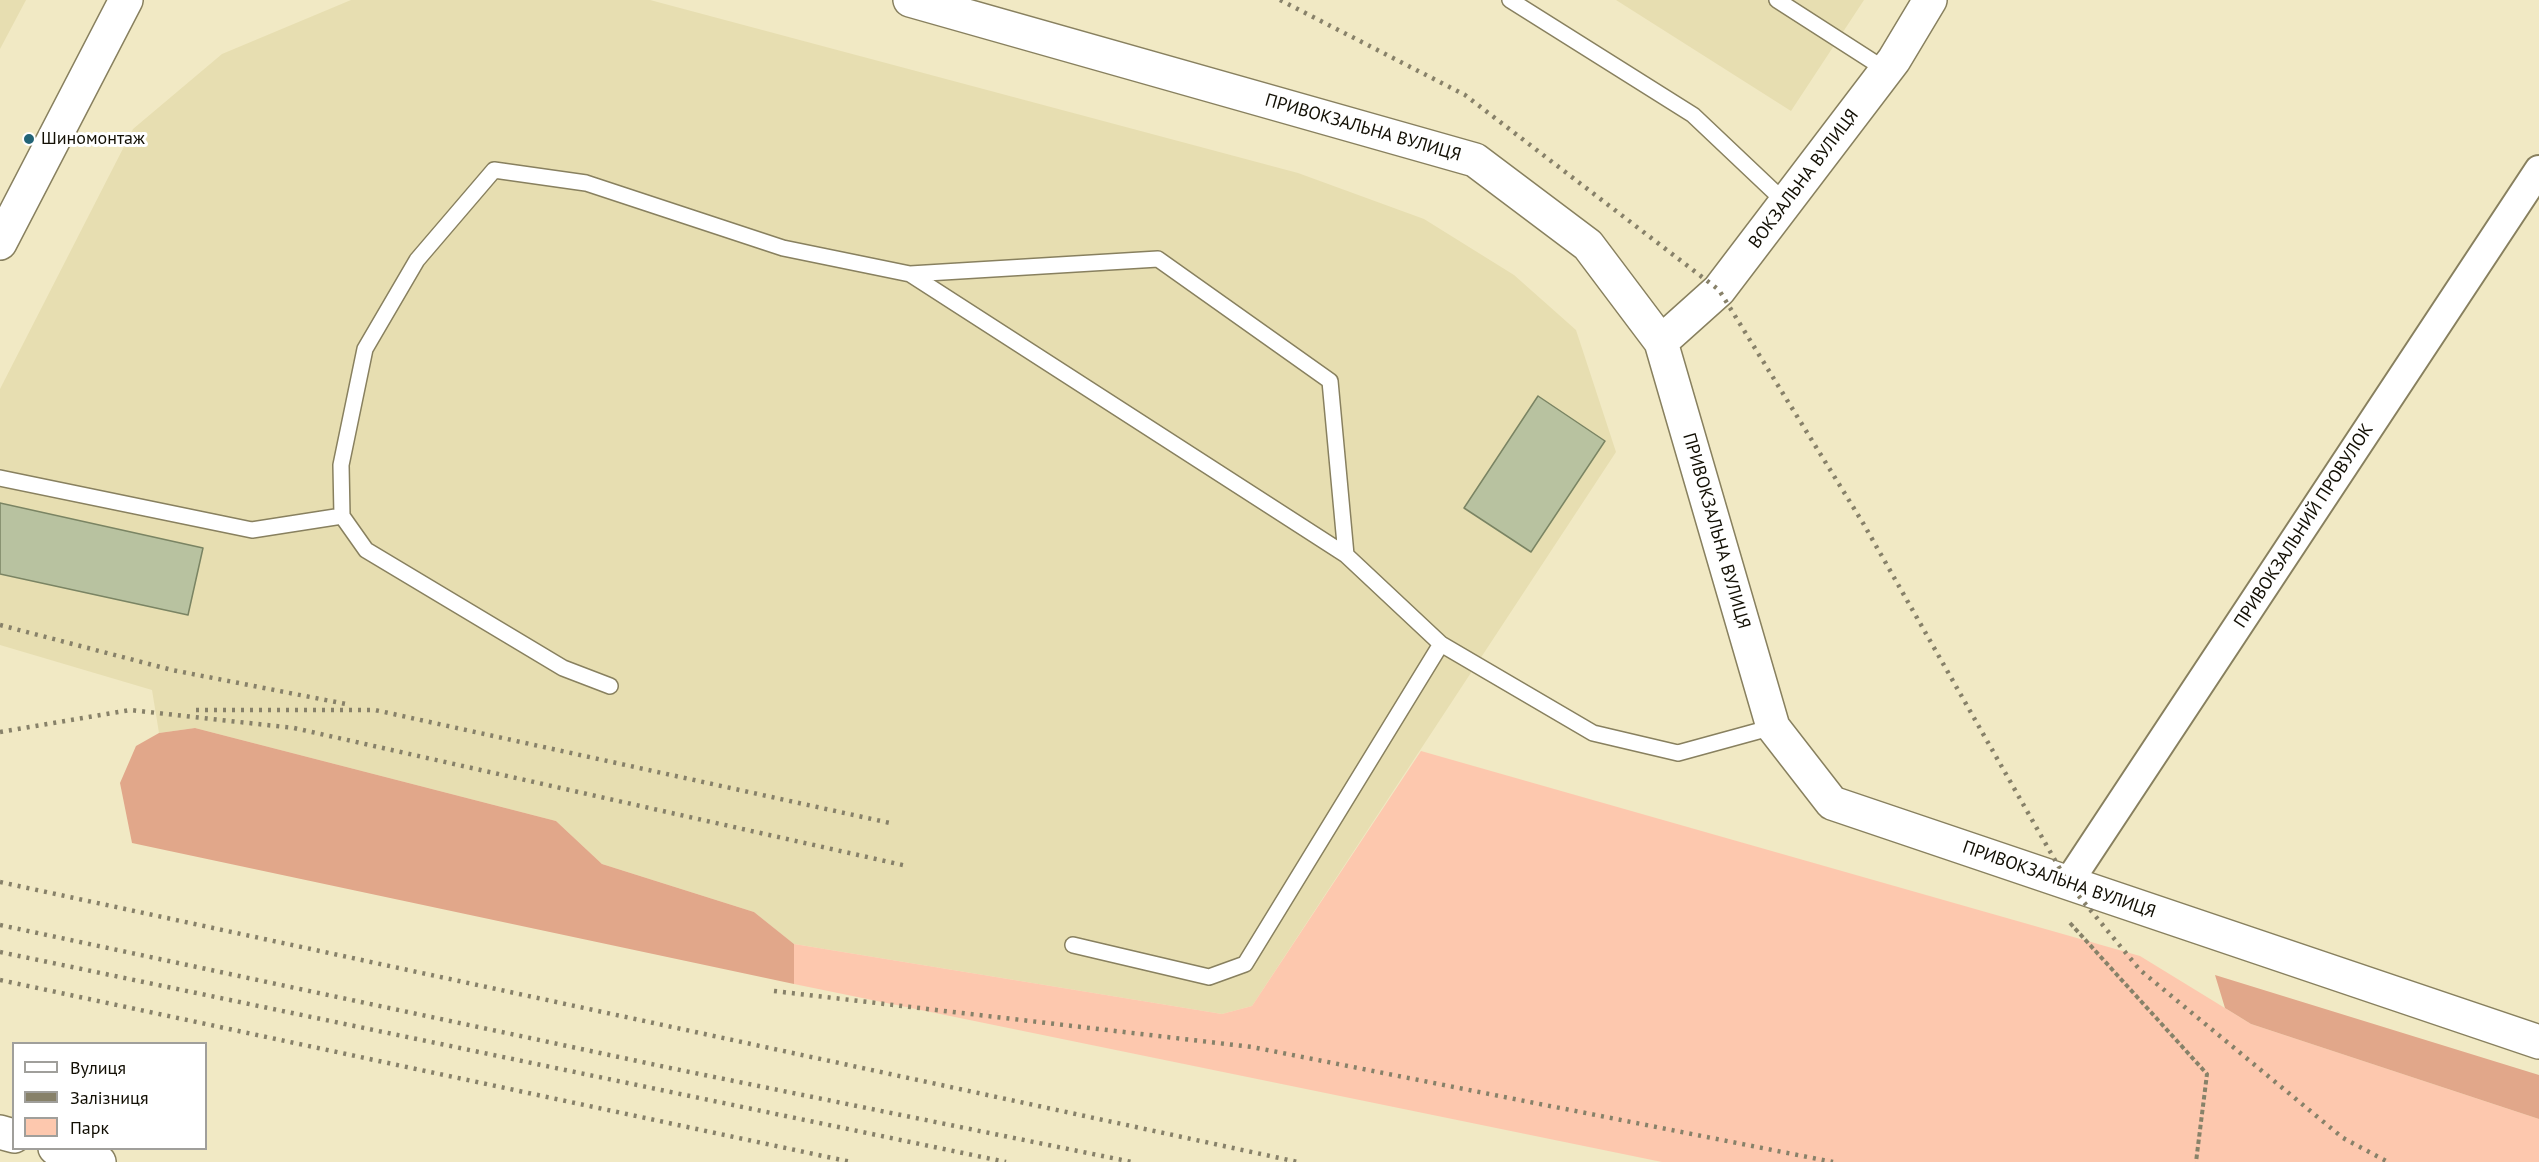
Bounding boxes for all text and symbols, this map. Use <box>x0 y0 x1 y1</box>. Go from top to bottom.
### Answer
street label: ПРИВОКЗАЛЬНА ВУЛИЦЯ <box>1263 90 1463 166</box>
street label: ВОКЗАЛЬНА ВУЛИЦЯ <box>1745 105 1863 253</box>
place label: Шиномонтаж <box>41 128 145 150</box>
marker: Шиномонтаж <box>22 132 36 146</box>
street label: ПРИВОКЗАЛЬНИЙ ПРОВУЛОК <box>2230 420 2378 632</box>
street label: ПРИВОКЗАЛЬНА ВУЛИЦЯ <box>1678 431 1754 631</box>
street label: ПРИВОКЗАЛЬНА ВУЛИЦЯ <box>1960 837 2158 923</box>
legend <box>12 1042 207 1150</box>
text: Вулиця <box>70 1056 126 1079</box>
text: Залізниця <box>70 1086 148 1109</box>
text: Парк <box>70 1116 109 1139</box>

